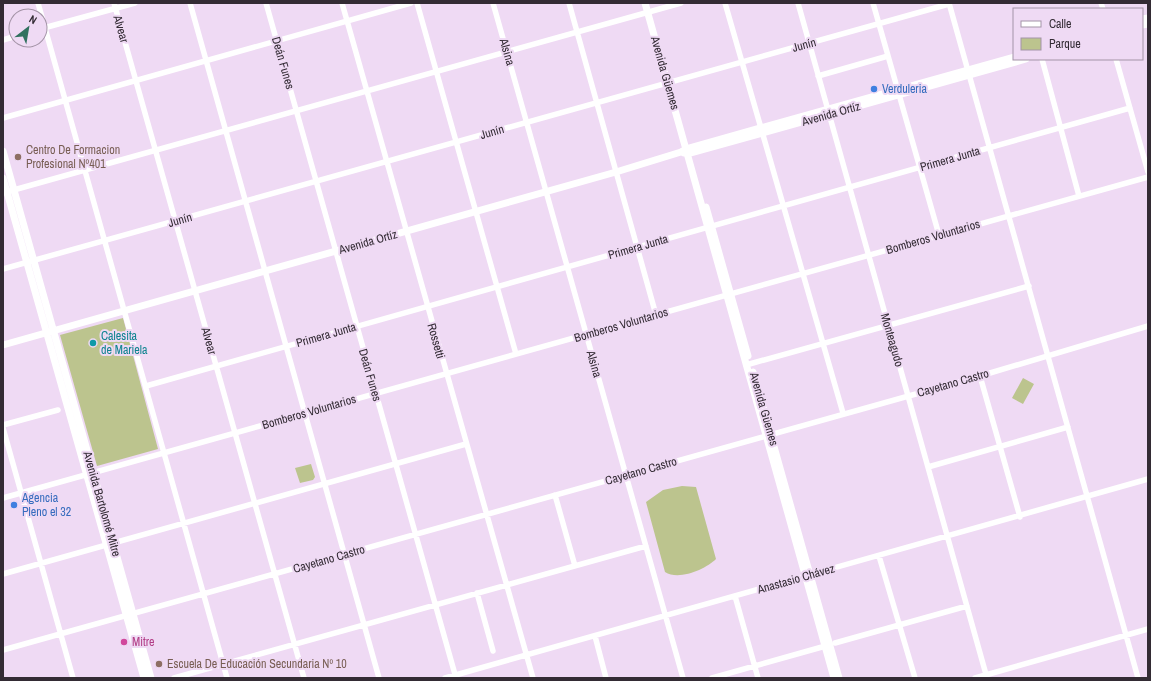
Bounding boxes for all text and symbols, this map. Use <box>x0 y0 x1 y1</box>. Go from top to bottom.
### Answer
north arrow <box>8 8 48 48</box>
legend <box>1013 8 1143 60</box>
text: N <box>27 12 40 27</box>
street label: Alvear <box>109 12 133 45</box>
text: Calle <box>1049 16 1071 32</box>
street label: Avenida Güemes <box>647 33 683 112</box>
street label: Junín <box>790 34 818 56</box>
street label: Deán Funes <box>268 35 298 91</box>
street label: Alsina <box>495 36 519 68</box>
text: Parque <box>1049 36 1081 52</box>
place label: Verduleria <box>882 81 927 97</box>
marker: Verduleria <box>869 84 879 94</box>
street label: Avenida Ortíz <box>799 98 862 130</box>
street label: Junín <box>478 121 506 143</box>
place label: Centro De Formacion Profesional Nº401 <box>26 142 120 172</box>
street label: Primera Junta <box>918 143 982 175</box>
marker: Centro De Formacion Profesional Nº401 <box>13 152 23 162</box>
street label: Junín <box>166 209 194 231</box>
street label: Bomberos Voluntarios <box>884 216 982 258</box>
street label: Avenida Ortíz <box>336 226 399 258</box>
street label: Primera Junta <box>606 231 670 263</box>
street label: Bomberos Voluntarios <box>572 304 670 346</box>
street label: Monteagudo <box>877 311 907 369</box>
street label: Primera Junta <box>294 319 358 351</box>
street label: Rossetti <box>423 321 449 361</box>
street label: Alvear <box>197 324 221 357</box>
place label: Calesita de Mariela <box>101 328 148 358</box>
marker: Calesita de Mariela <box>88 338 98 348</box>
street label: Deán Funes <box>355 347 385 403</box>
street label: Alsina <box>582 348 606 380</box>
street label: Cayetano Castro <box>915 365 991 401</box>
street label: Avenida Güemes <box>746 369 782 448</box>
street label: Bomberos Voluntarios <box>260 391 358 433</box>
street label: Avenida Bartolomé Mitre <box>79 449 125 558</box>
street label: Cayetano Castro <box>603 453 679 489</box>
place label: Agencia Pleno el 32 <box>21 490 71 520</box>
marker: Agencia Pleno el 32 <box>9 500 19 510</box>
street label: Cayetano Castro <box>291 541 367 577</box>
street label: Anastasio Chávez <box>754 560 837 598</box>
place label: Mitre <box>132 634 154 650</box>
marker: Mitre <box>119 637 129 647</box>
place label: Escuela De Educación Secundaria Nº 10 <box>167 656 347 672</box>
marker: Escuela De Educación Secundaria Nº 10 <box>154 659 164 669</box>

